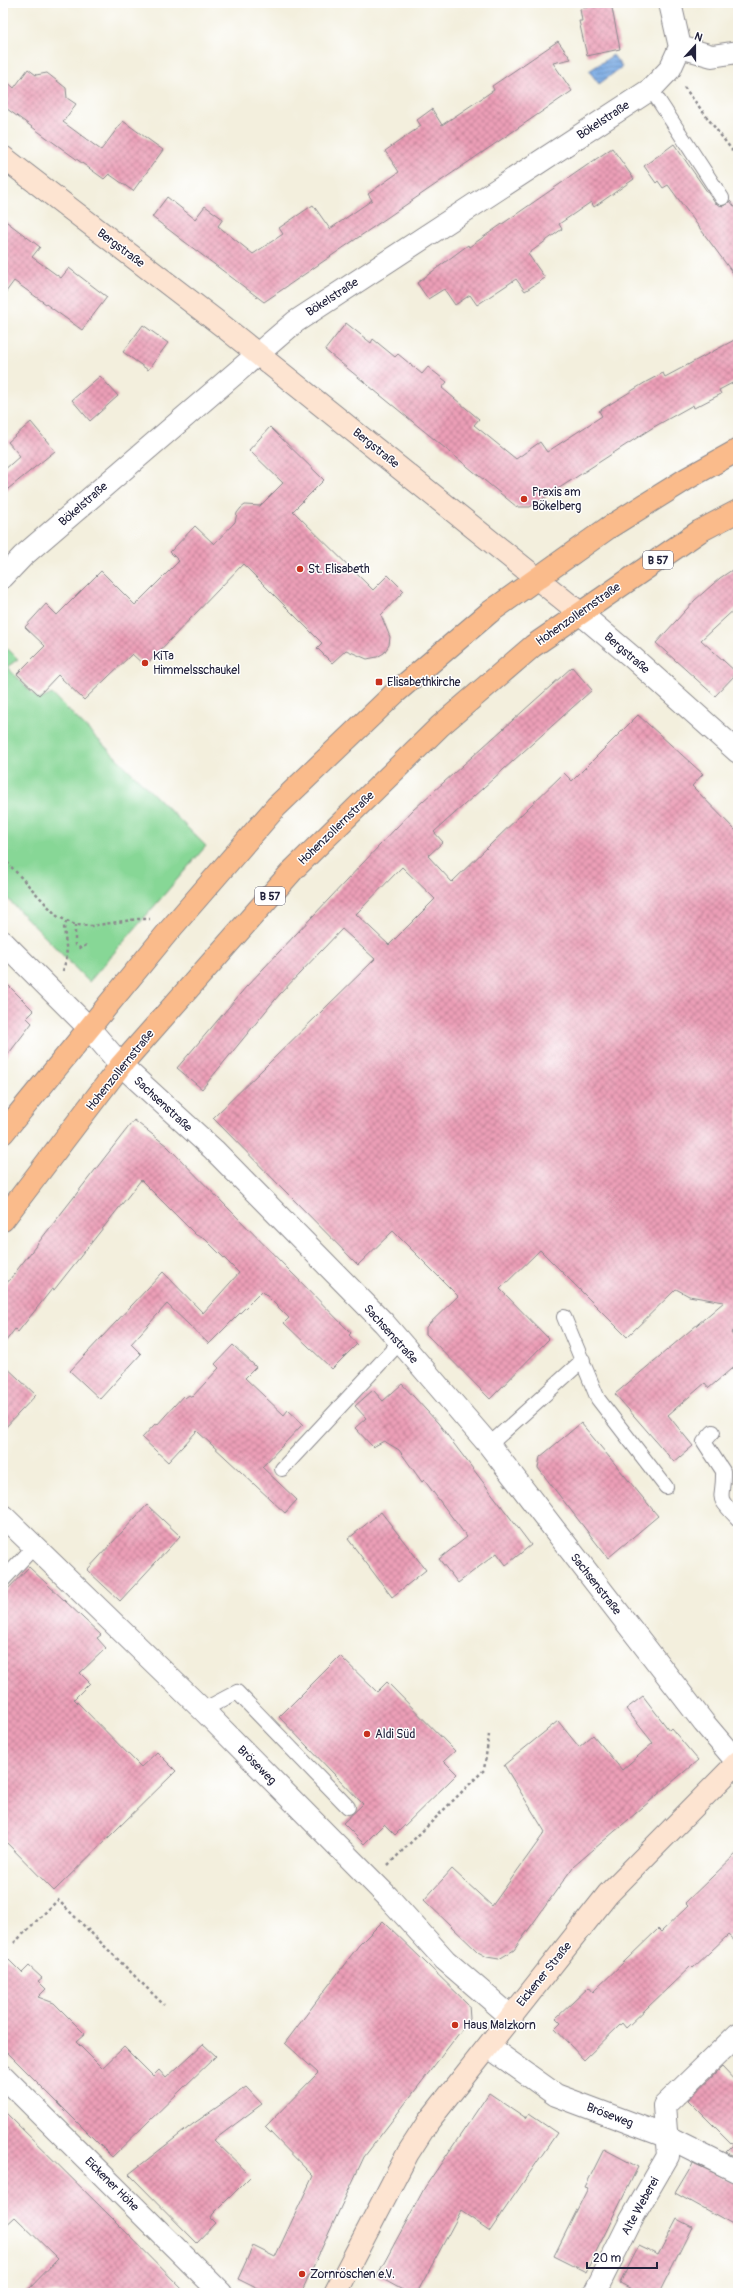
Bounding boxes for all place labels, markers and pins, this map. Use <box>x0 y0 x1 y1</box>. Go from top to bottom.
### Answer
place label: Praxis am Bökelberg <box>532 485 581 514</box>
marker: Praxis am Bökelberg <box>519 494 529 504</box>
place label: St. Elisabeth <box>308 562 370 577</box>
marker: St. Elisabeth <box>295 564 305 574</box>
place label: KiTa Himmelsschaukel <box>153 649 240 678</box>
marker: KiTa Himmelsschaukel <box>140 658 150 668</box>
place label: Elisabethkirche <box>387 675 461 690</box>
marker: Elisabethkirche <box>374 677 384 687</box>
place label: Aldi Süd <box>375 1727 415 1742</box>
marker: Aldi Süd <box>362 1729 372 1739</box>
place label: Haus Malzkorn <box>463 2018 536 2033</box>
marker: Haus Malzkorn <box>450 2020 460 2030</box>
place label: Zornröschen e.V. <box>310 2267 395 2282</box>
marker: Zornröschen e.V. <box>297 2269 307 2279</box>

